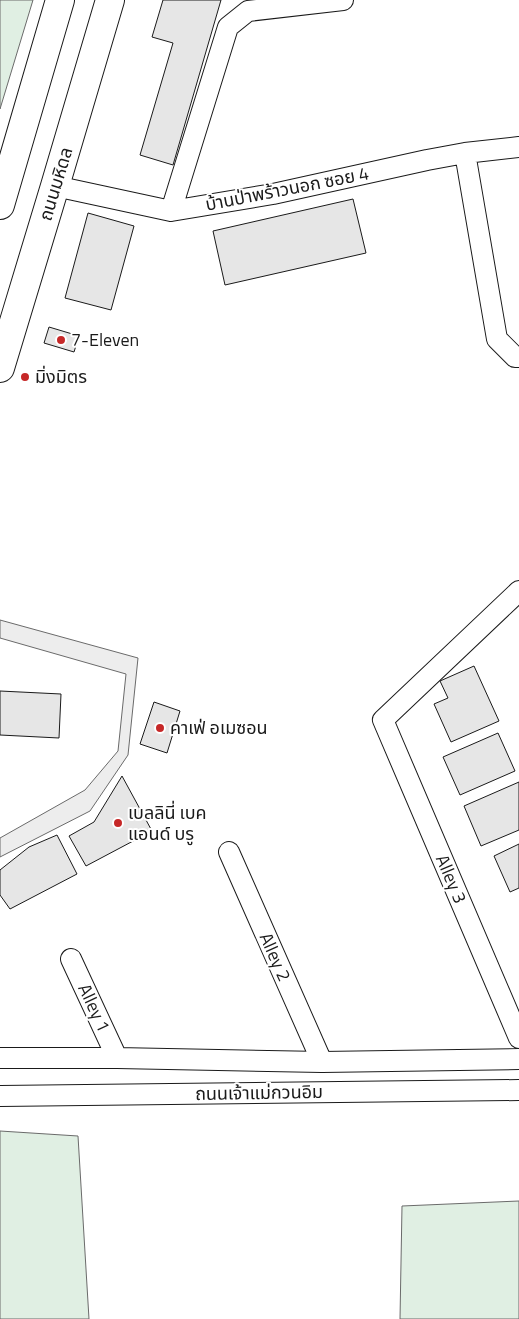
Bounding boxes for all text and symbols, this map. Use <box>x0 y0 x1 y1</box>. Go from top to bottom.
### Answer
street label: ถนนมหิดล <box>32 144 80 224</box>
street label: บ้านป่าพร้าวนอก ซอย 4 <box>203 159 371 218</box>
place label: 7-Eleven <box>71 326 139 353</box>
marker: 7-Eleven <box>55 334 67 346</box>
place label: มิ่งมิตร <box>35 363 87 390</box>
marker: มิ่งมิตร <box>19 371 31 383</box>
place label: คาเฟ่ อเมซอน <box>170 714 268 741</box>
marker: คาเฟ่ อเมซอน <box>154 722 166 734</box>
place label: เบลลินี่ เบค แอนด์ บรู <box>128 799 207 847</box>
marker: เบลลินี่ เบค แอนด์ บรู <box>112 817 124 829</box>
street label: Alley 3 <box>429 850 474 907</box>
street label: Alley 2 <box>253 928 298 985</box>
street label: Alley 1 <box>72 979 117 1036</box>
street label: ถนนเจ้าแม่กวนอิม <box>195 1078 323 1107</box>

